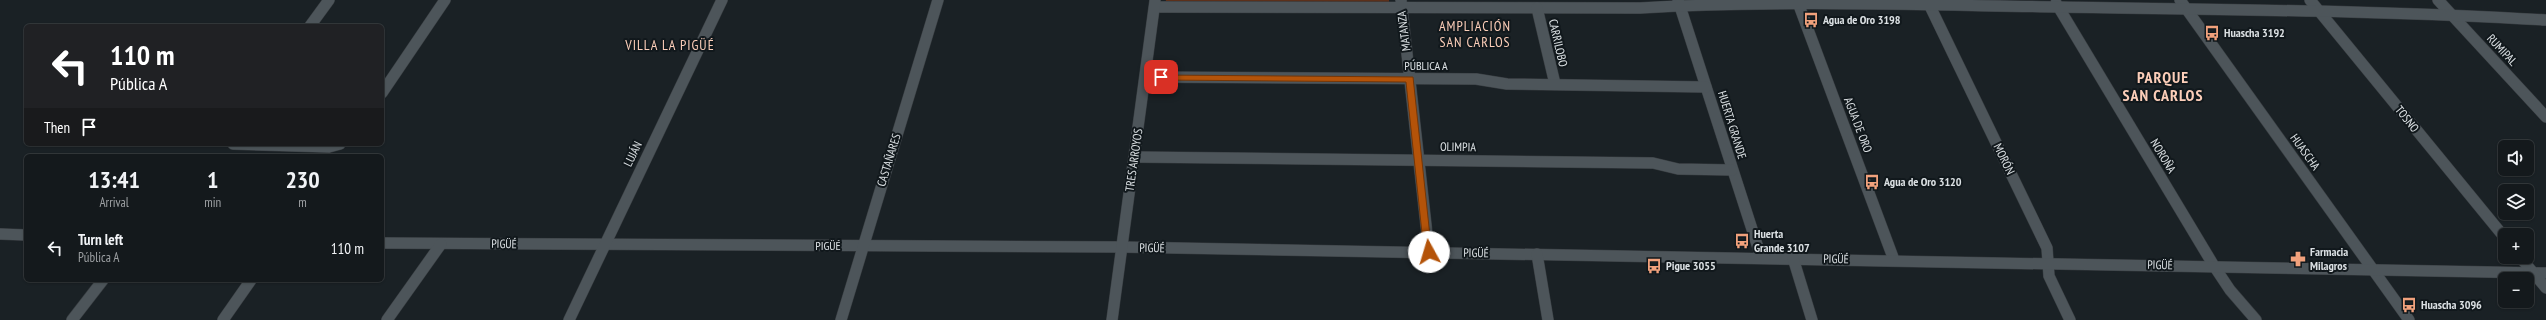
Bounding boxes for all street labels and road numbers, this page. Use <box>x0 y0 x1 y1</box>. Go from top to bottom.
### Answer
street label: MATANZA <box>1394 10 1413 52</box>
street label: CARRILOBO <box>1546 18 1571 69</box>
street label: RUMIPAL <box>2484 31 2521 69</box>
street label: PÚBLICA A <box>1404 58 1448 73</box>
street label: HUERTA GRANDE <box>1715 89 1750 161</box>
street label: AGUA DE ORO <box>1841 95 1876 155</box>
street label: TOSNO <box>2392 102 2423 135</box>
street label: TRES ARROYOS <box>1122 127 1145 192</box>
street label: HUASCHA <box>2287 131 2324 173</box>
street label: CASTAÑARES <box>873 132 904 188</box>
street label: NOROÑA <box>2147 136 2180 176</box>
street label: LUJÁN <box>620 139 645 169</box>
street label: OLIMPIA <box>1440 139 1476 154</box>
street label: MORÓN <box>1991 141 2018 177</box>
street label: PIGÜÉ <box>491 236 517 251</box>
street label: PIGÜÉ <box>815 238 841 253</box>
street label: PIGÜÉ <box>1139 240 1165 255</box>
street label: PIGÜÉ <box>1463 245 1489 260</box>
street label: PIGÜÉ <box>1823 251 1849 266</box>
street label: PIGÜÉ <box>2147 257 2173 272</box>

